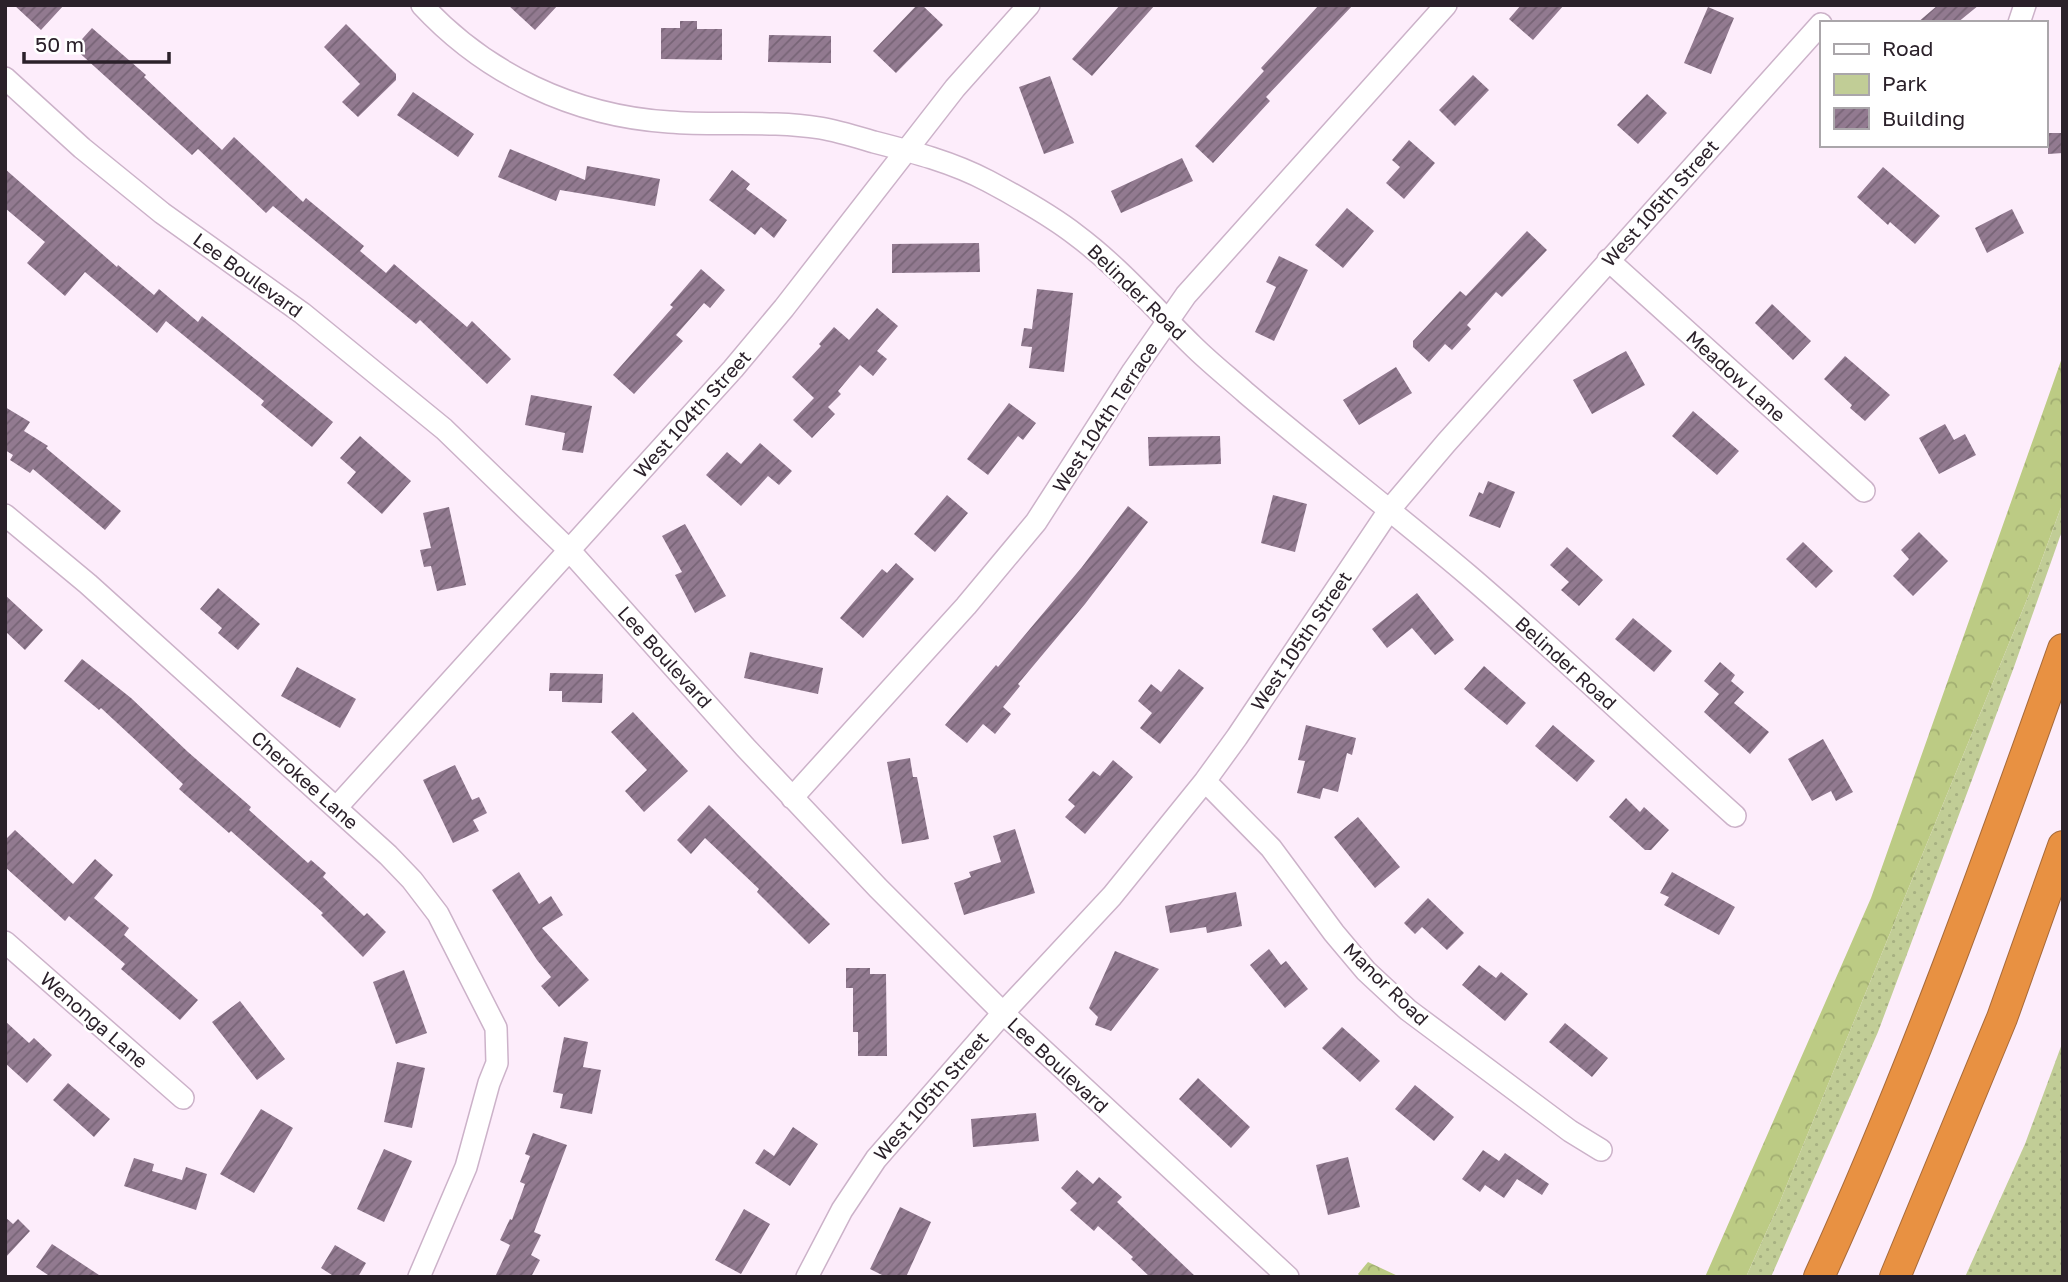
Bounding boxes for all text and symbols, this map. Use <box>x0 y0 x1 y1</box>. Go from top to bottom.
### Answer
scale bar <box>24 21 170 65</box>
legend <box>1820 21 2047 147</box>
text: 50 m <box>35 31 84 57</box>
text: Road <box>1882 35 1933 61</box>
text: Park <box>1882 70 1928 96</box>
text: Building <box>1882 105 1965 131</box>
street label: West 105th Street <box>1596 134 1723 271</box>
street label: Lee Boulevard <box>189 227 307 322</box>
street label: Belinder Road <box>1083 239 1191 344</box>
street label: Meadow Lane <box>1682 325 1791 426</box>
street label: West 104th Terrace <box>1047 337 1162 497</box>
street label: West 104th Street <box>628 345 755 482</box>
street label: West 105th Street <box>1245 567 1356 715</box>
street label: Lee Boulevard <box>614 601 717 712</box>
street label: Belinder Road <box>1511 611 1622 714</box>
street label: Cherokee Lane <box>247 726 364 834</box>
street label: Manor Road <box>1339 938 1433 1030</box>
street label: Wenonga Lane <box>36 967 153 1073</box>
street label: Lee Boulevard <box>1003 1012 1113 1117</box>
street label: West 105th Street <box>868 1027 993 1165</box>

